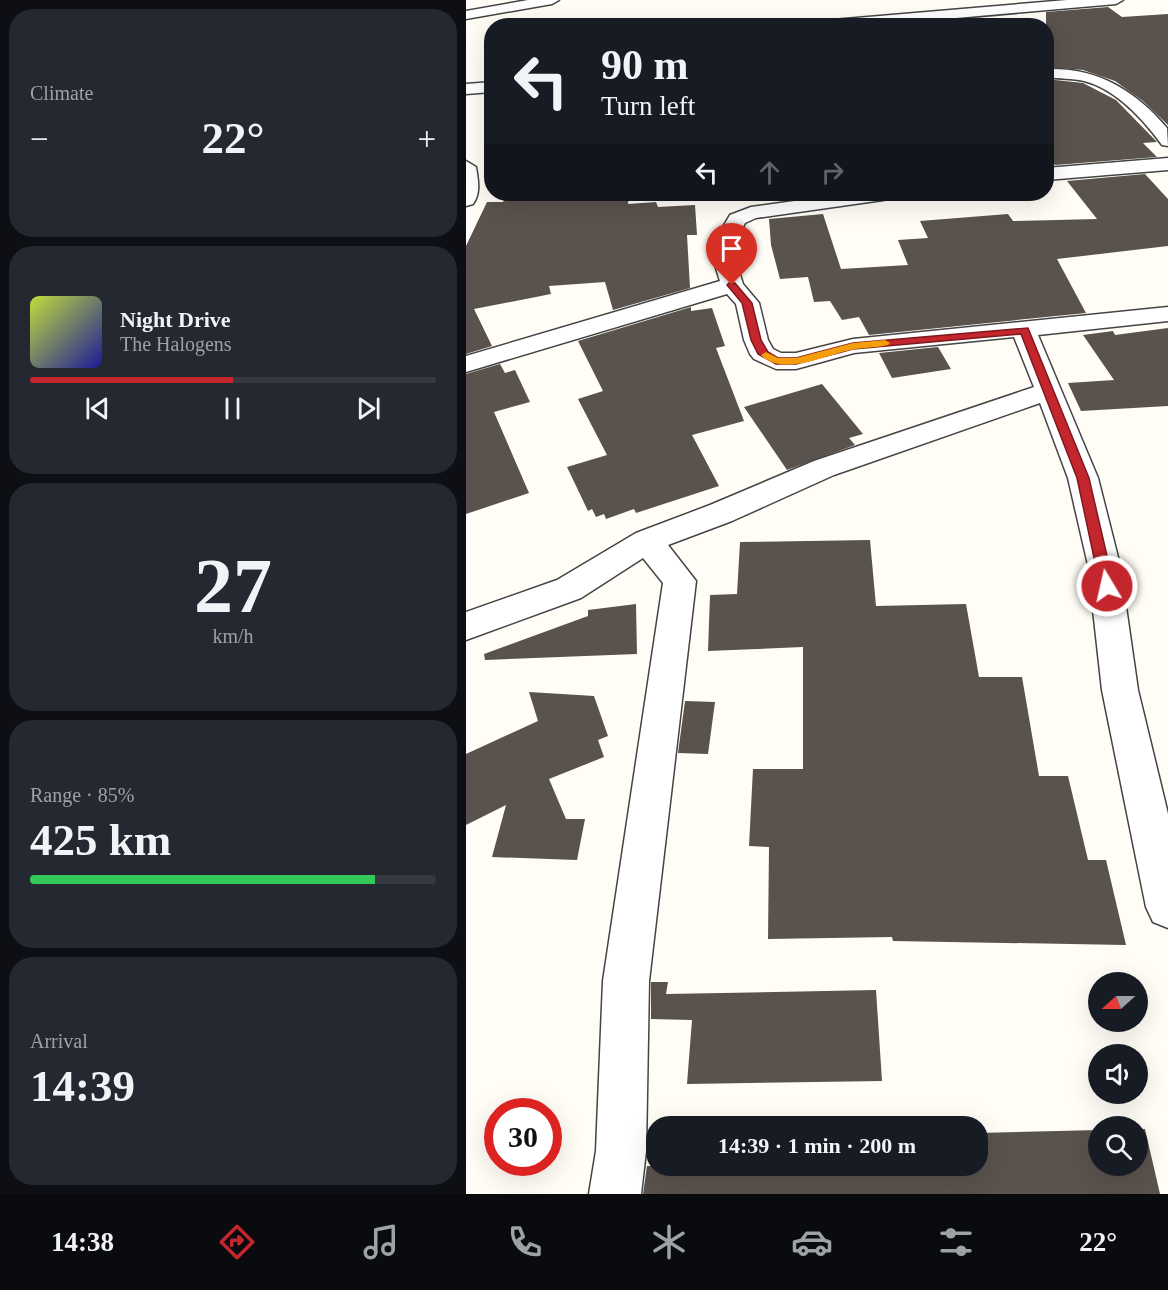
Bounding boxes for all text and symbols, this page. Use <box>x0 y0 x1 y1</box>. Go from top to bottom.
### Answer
icon: left <box>502 42 580 120</box>
text: 90 m <box>601 42 689 88</box>
text: Climate <box>30 82 93 104</box>
text: Turn left <box>601 91 695 121</box>
text: 22° <box>202 113 265 163</box>
text: − <box>30 121 49 157</box>
text: + <box>417 121 436 157</box>
icon: left <box>690 156 723 189</box>
icon: ahead <box>753 156 786 189</box>
icon: right <box>816 156 849 189</box>
pin <box>706 223 757 285</box>
icon: arrive <box>715 232 748 265</box>
text: Night Drive <box>120 307 231 332</box>
text: The Halogens <box>120 333 232 355</box>
icon: previous <box>81 392 114 425</box>
icon: pause <box>216 392 249 425</box>
icon: next <box>352 392 385 425</box>
text: 27 <box>194 542 272 629</box>
position arrow <box>1075 554 1139 618</box>
text: km/h <box>212 625 254 647</box>
text: Range · 85% <box>30 784 134 806</box>
text: 425 km <box>30 815 171 865</box>
north arrow <box>1088 972 1148 1032</box>
map controls <box>1088 972 1148 1176</box>
text: Arrival <box>30 1030 88 1052</box>
button: sound <box>1088 1044 1148 1104</box>
text: 14:39 <box>30 1061 135 1111</box>
speed limit sign: 30 <box>484 1098 562 1176</box>
button: search <box>1088 1116 1148 1176</box>
text: 14:39 · 1 min · 200 m <box>718 1133 916 1158</box>
icon: directions <box>216 1221 258 1263</box>
icon: music <box>360 1221 402 1263</box>
icon: phone <box>504 1221 546 1263</box>
icon: climate <box>648 1221 690 1263</box>
icon: car <box>791 1221 833 1263</box>
icon: filters <box>935 1221 977 1263</box>
text: 14:38 <box>51 1227 114 1257</box>
text: 22° <box>1079 1227 1117 1257</box>

